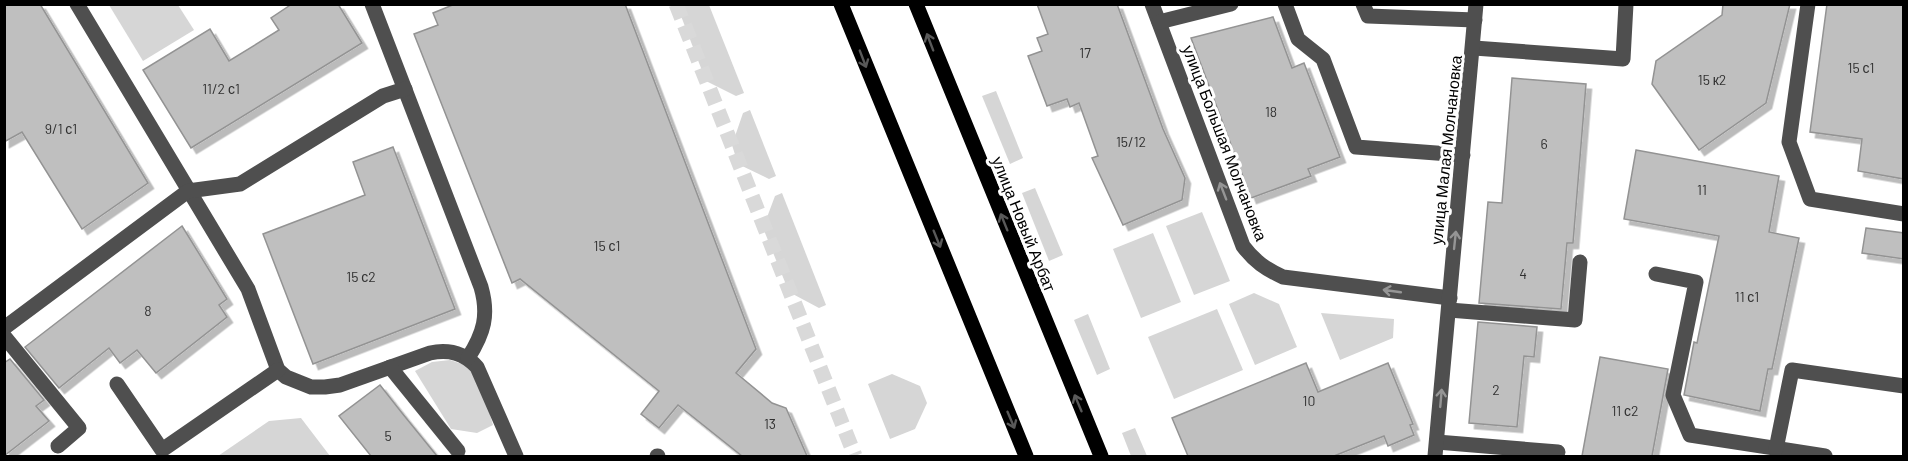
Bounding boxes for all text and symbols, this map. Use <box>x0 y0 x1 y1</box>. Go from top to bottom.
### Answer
one-way arrow <box>924 33 935 52</box>
street label: улица Большая Молчановка <box>1179 42 1272 244</box>
house number: 17 <box>1079 44 1091 61</box>
one-way arrow <box>858 49 869 68</box>
street label: улица Малая Молчановка <box>1426 54 1465 246</box>
house number: 15 с1 <box>1848 59 1874 76</box>
house number: 15 к2 <box>1698 71 1726 88</box>
house number: 11/2 с1 <box>202 80 240 97</box>
house number: 18 <box>1265 103 1277 120</box>
house number: 9/1 с1 <box>45 120 77 137</box>
house number: 15/12 <box>1116 133 1146 150</box>
house number: 6 <box>1540 135 1548 152</box>
street label: улица Новый Арбат <box>989 153 1060 295</box>
house number: 11 <box>1697 181 1707 198</box>
one-way arrow <box>1216 182 1227 201</box>
one-way arrow <box>998 214 1009 232</box>
one-way arrow <box>932 230 943 248</box>
one-way arrow <box>1450 230 1461 250</box>
house number: 15 с1 <box>594 237 620 254</box>
house number: 4 <box>1519 265 1527 282</box>
house number: 15 с2 <box>346 268 376 285</box>
one-way arrow <box>1382 286 1402 297</box>
house number: 11 с1 <box>1735 288 1759 305</box>
house number: 8 <box>144 302 152 319</box>
house number: 2 <box>1492 381 1500 398</box>
one-way arrow <box>1436 389 1447 409</box>
house number: 10 <box>1303 392 1315 409</box>
one-way arrow <box>1072 394 1083 412</box>
house number: 11 с2 <box>1611 402 1639 419</box>
one-way arrow <box>1006 410 1017 428</box>
house number: 13 <box>764 415 776 432</box>
house number: 5 <box>384 427 392 444</box>

